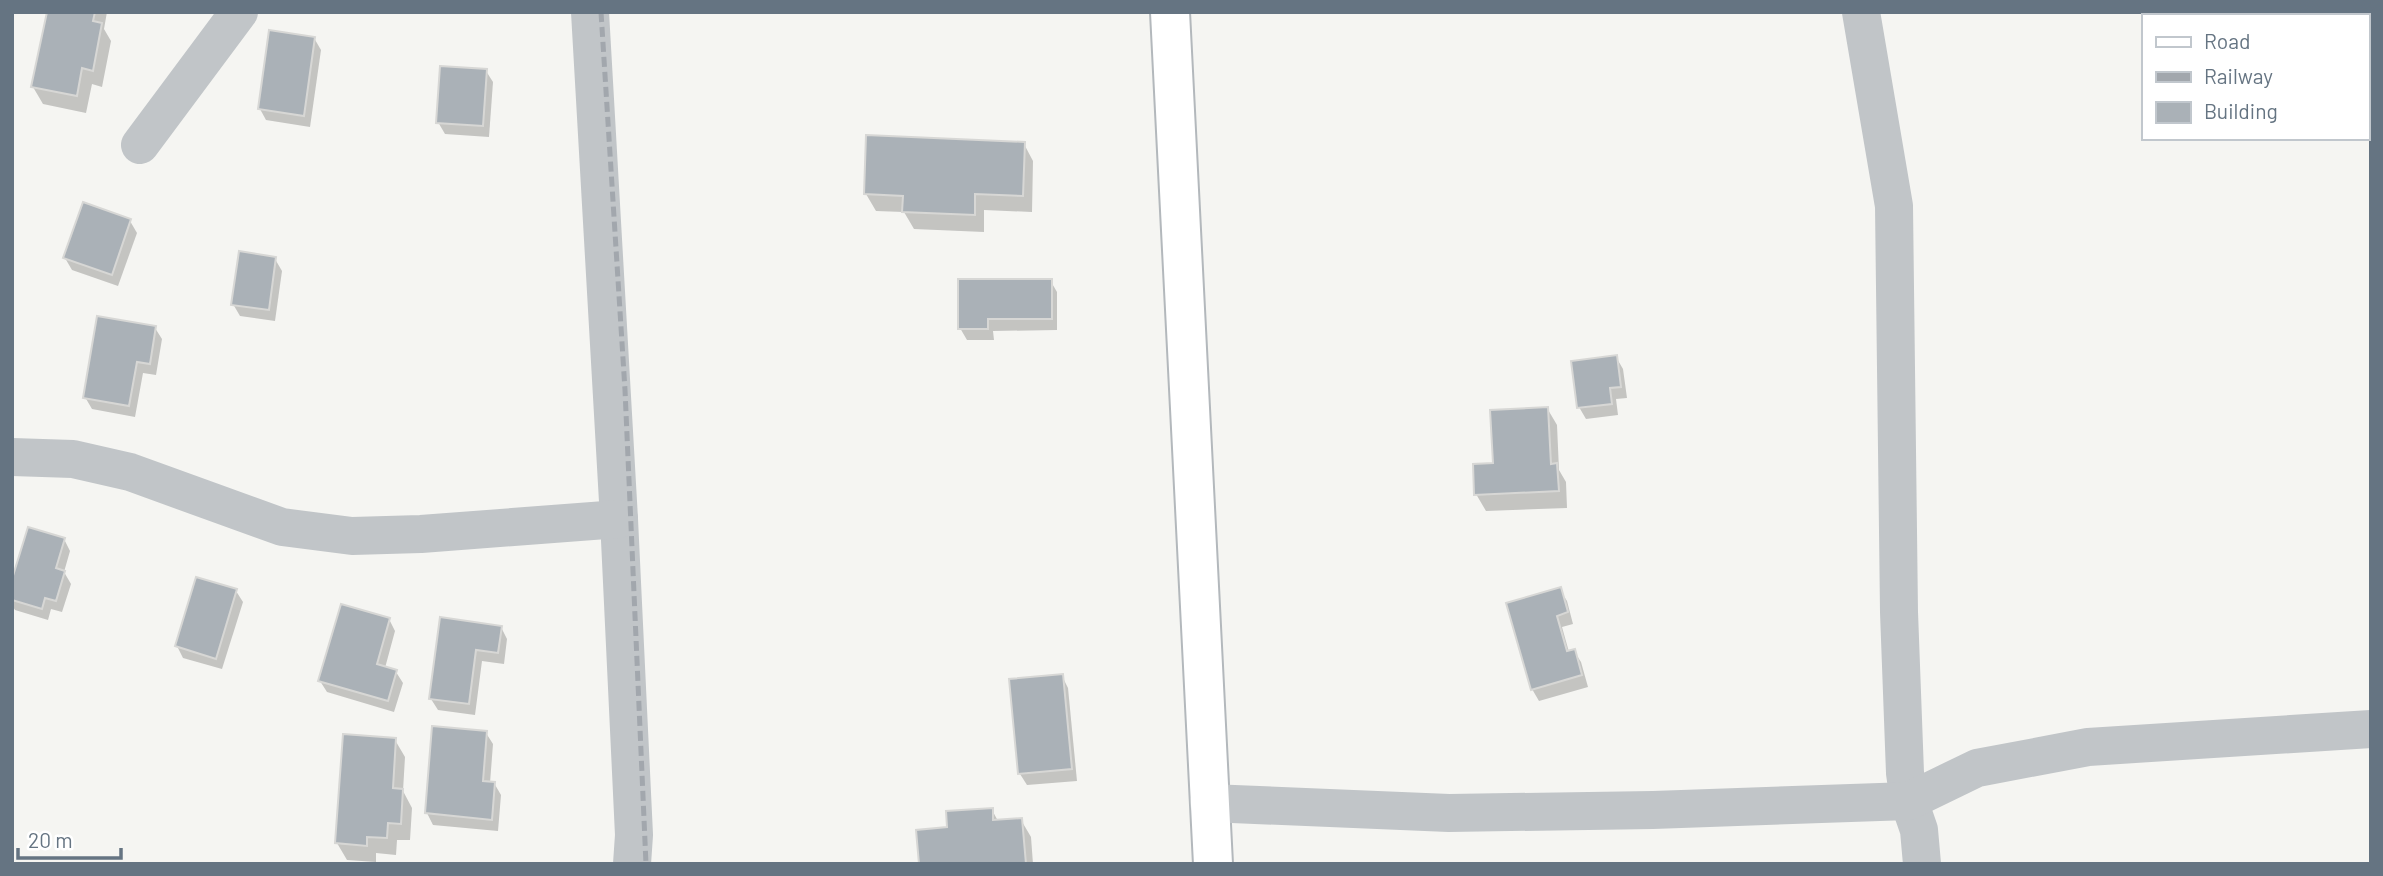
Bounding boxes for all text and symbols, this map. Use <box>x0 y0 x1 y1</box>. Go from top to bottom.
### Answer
legend <box>2142 14 2369 140</box>
text: Road <box>2204 28 2250 53</box>
text: Railway <box>2204 63 2273 88</box>
text: Building <box>2204 98 2278 123</box>
scale bar <box>18 816 121 860</box>
text: 20 m <box>28 827 73 852</box>

